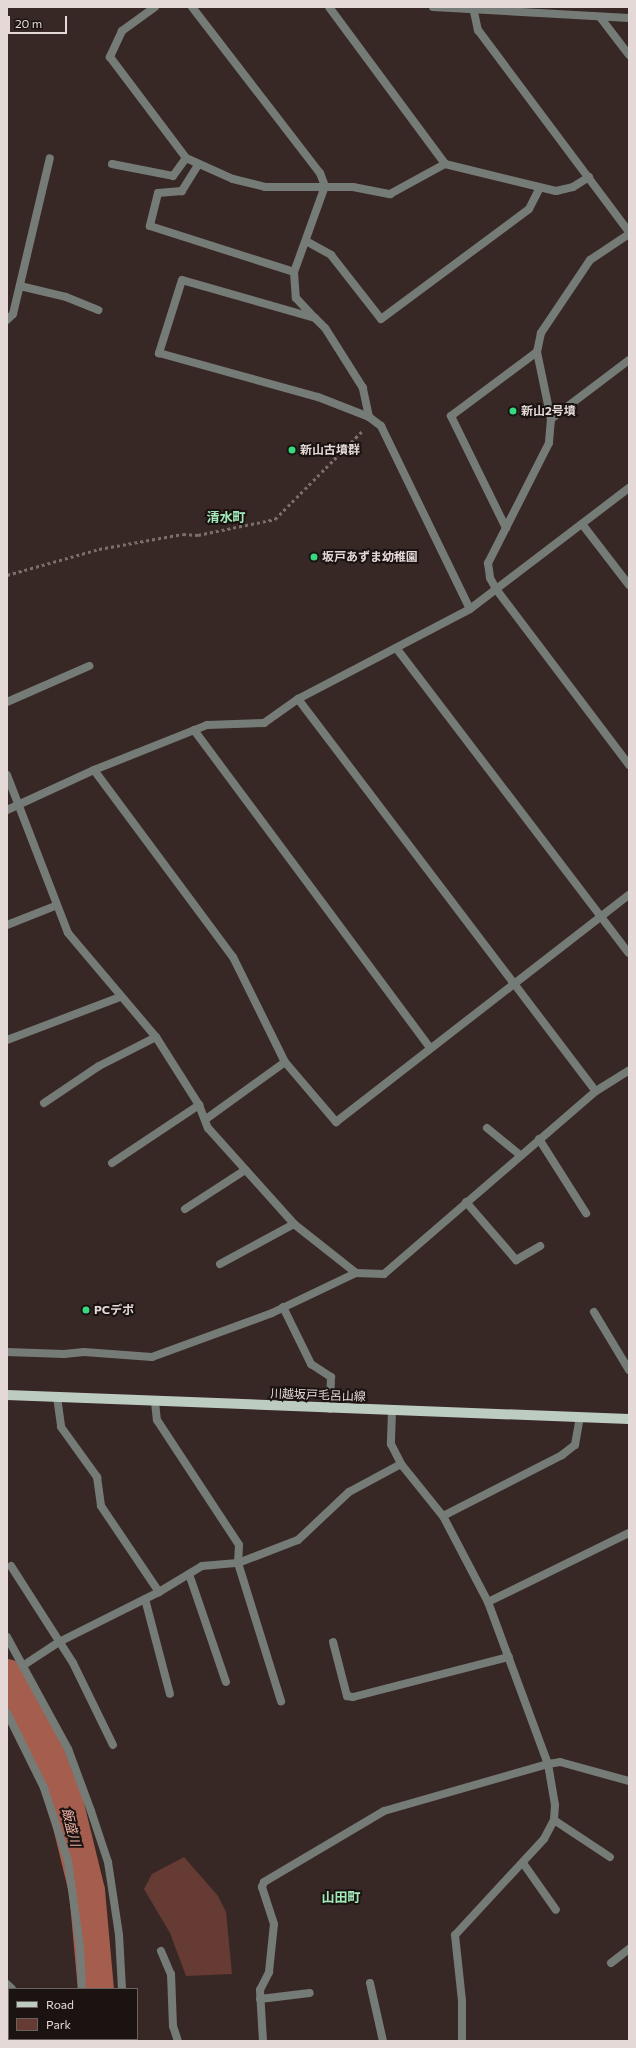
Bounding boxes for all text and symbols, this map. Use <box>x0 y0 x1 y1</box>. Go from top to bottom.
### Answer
scale bar <box>10 8 69 34</box>
text: 20 m <box>15 16 42 30</box>
place label: 新山2号墳 <box>521 404 576 418</box>
marker: 新山2号墳 <box>508 406 518 416</box>
place label: 新山古墳群 <box>300 443 360 457</box>
marker: 新山古墳群 <box>287 445 297 455</box>
district label: 清水町 <box>207 509 245 525</box>
place label: 坂戸あずま幼稚園 <box>322 550 418 564</box>
marker: 坂戸あずま幼稚園 <box>309 552 319 562</box>
place label: PCデポ <box>94 1303 134 1317</box>
marker: PCデポ <box>81 1305 91 1315</box>
street label: 川越坂戸毛呂山線 <box>270 1386 366 1404</box>
water label: 飯盛川 <box>59 1806 83 1848</box>
district label: 山田町 <box>322 1889 360 1905</box>
legend <box>8 1988 138 2040</box>
text: Road <box>46 1997 74 2011</box>
text: Park <box>46 2017 71 2031</box>

